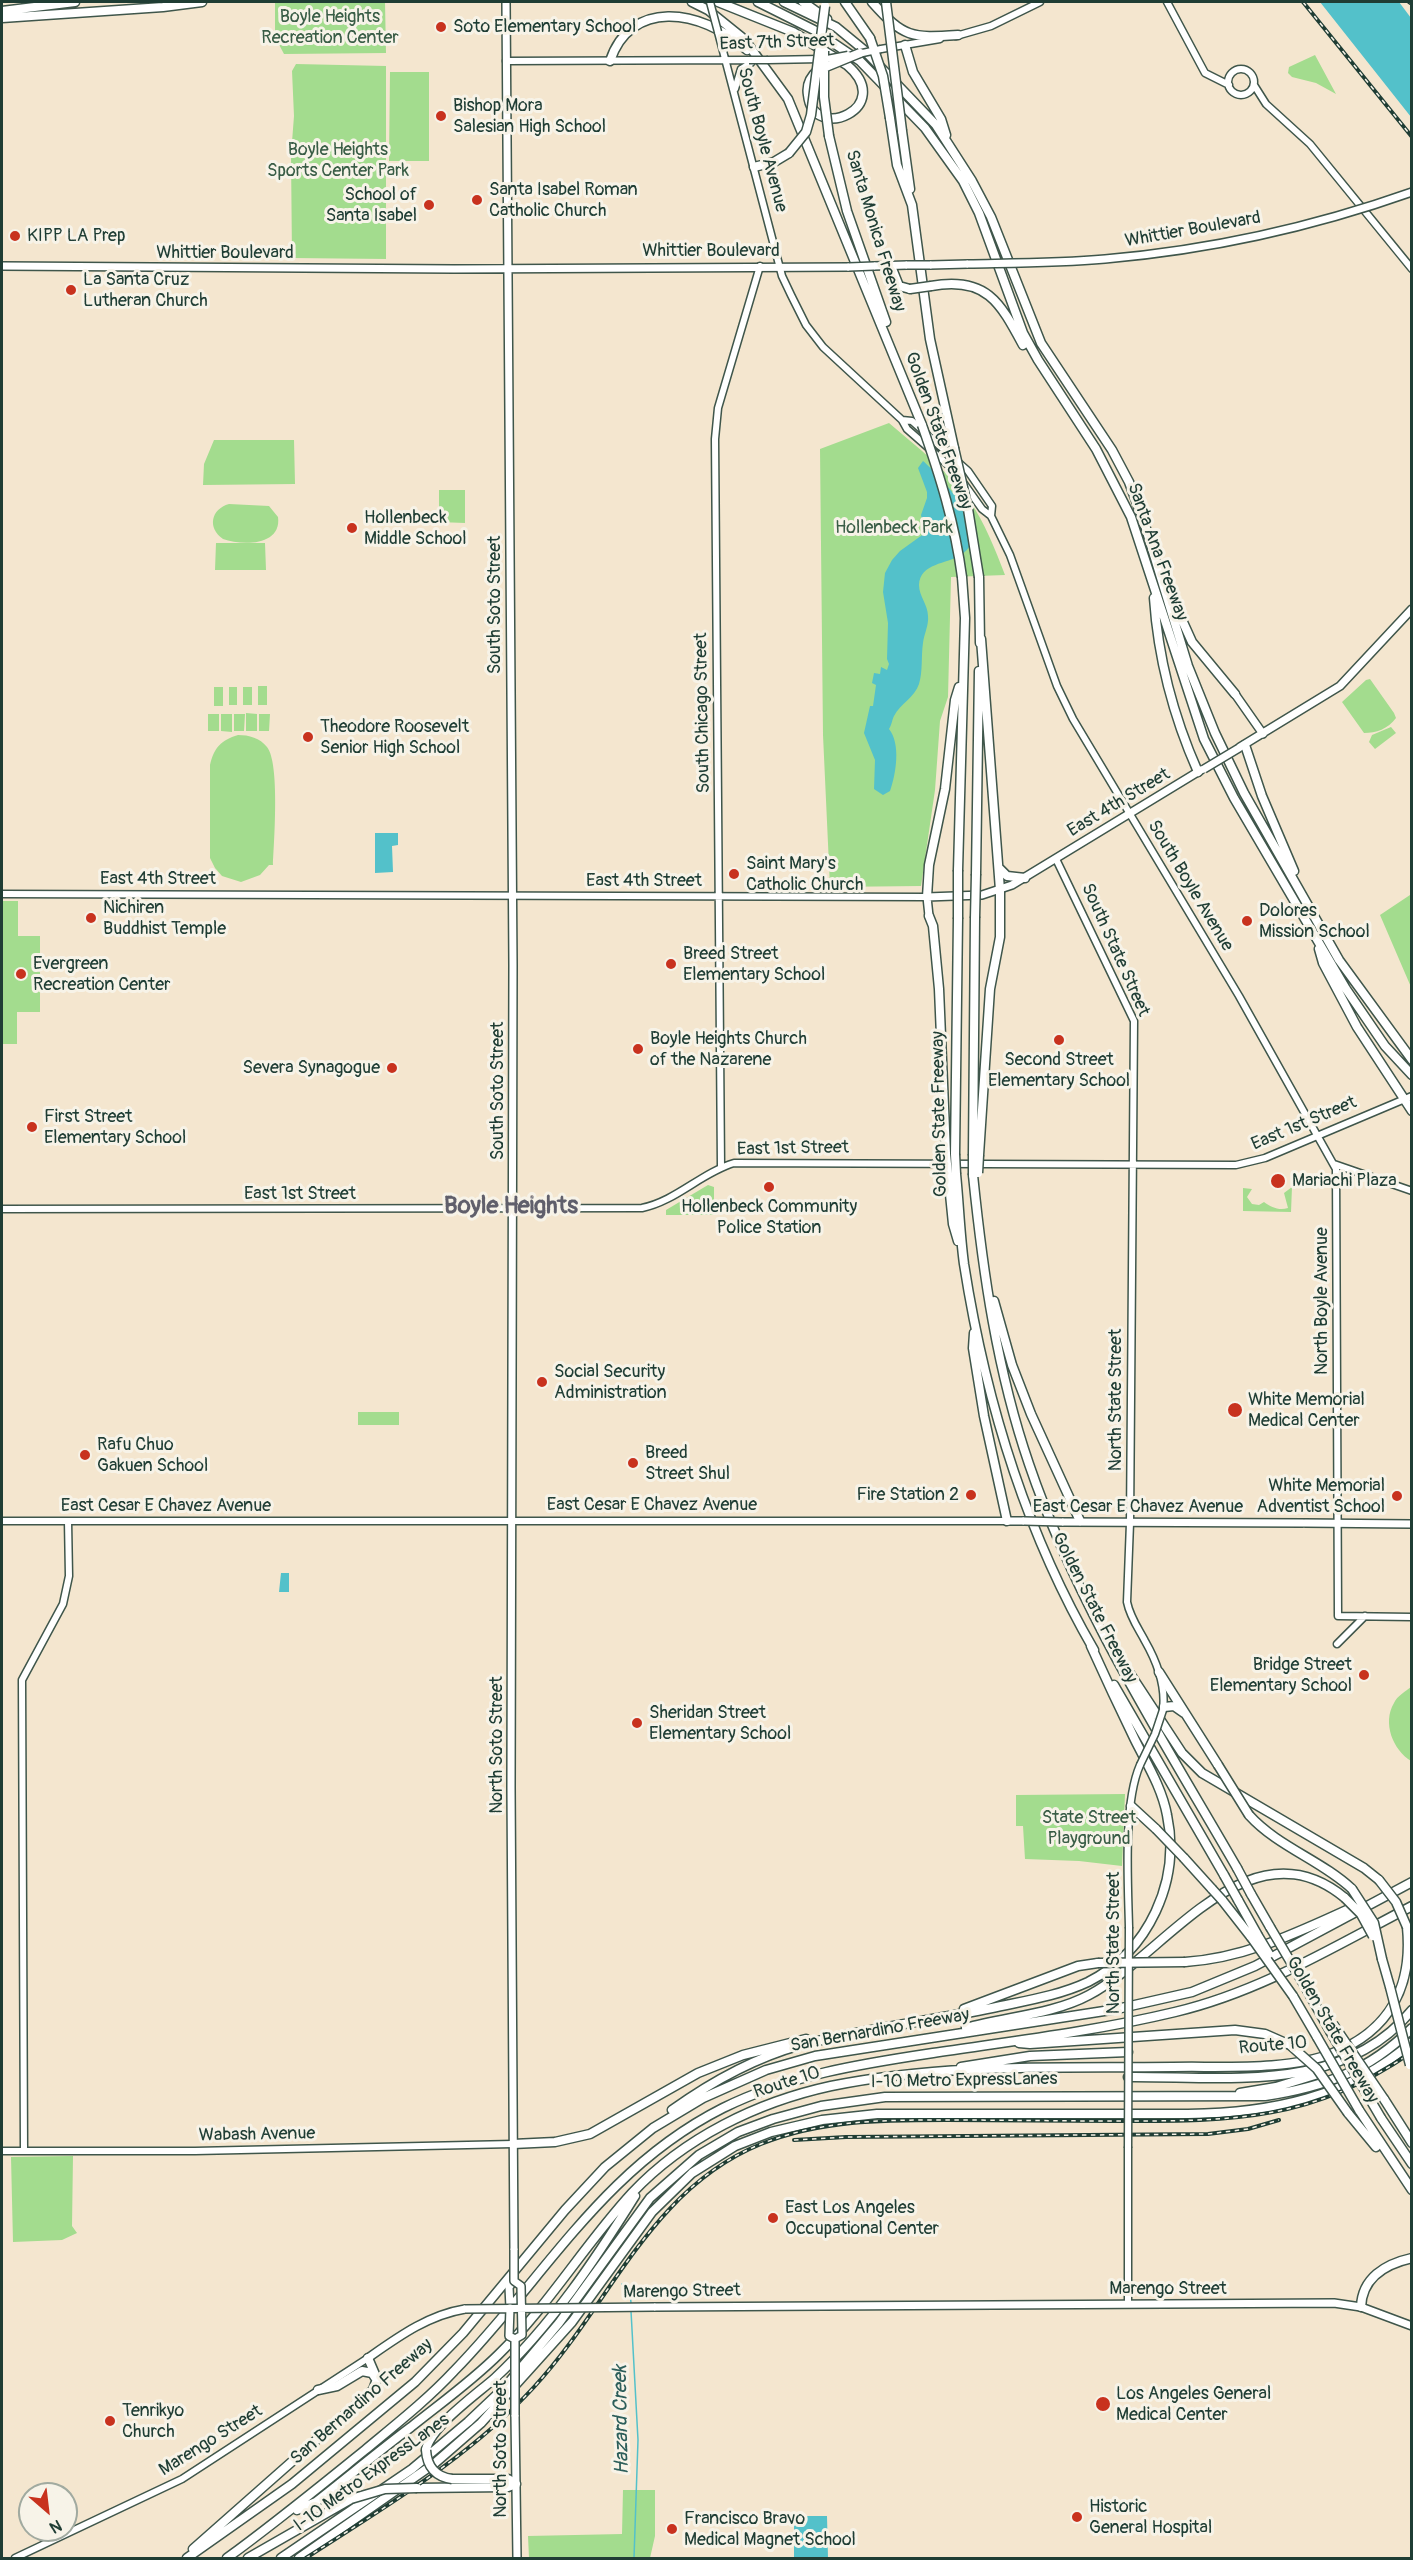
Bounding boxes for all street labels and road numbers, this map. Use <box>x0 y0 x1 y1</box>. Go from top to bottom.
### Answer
street label: East 7th Street <box>719 30 835 56</box>
street label: South Boyle Avenue <box>732 65 792 215</box>
street label: Santa Monica Freeway <box>840 148 910 314</box>
street label: Whittier Boulevard <box>1123 207 1263 253</box>
street label: Whittier Boulevard <box>642 240 780 262</box>
street label: Whittier Boulevard <box>156 242 294 264</box>
street label: Golden State Freeway <box>899 349 977 513</box>
street label: Santa Ana Freeway <box>1122 480 1192 624</box>
street label: South Soto Street <box>484 536 506 674</box>
street label: South Chicago Street <box>691 632 715 794</box>
street label: East 4th Street <box>1064 764 1174 842</box>
street label: South Boyle Avenue <box>1142 817 1238 955</box>
street label: East 4th Street <box>100 868 216 890</box>
street label: East 4th Street <box>586 870 702 892</box>
street label: South State Street <box>1076 880 1154 1020</box>
street label: South Soto Street <box>487 1022 509 1160</box>
street label: Golden State Freeway <box>928 1031 952 1197</box>
street label: East 1st Street <box>1248 1092 1360 1156</box>
street label: East 1st Street <box>737 1137 849 1161</box>
street label: East 1st Street <box>244 1183 356 1205</box>
street label: North Boyle Avenue <box>1311 1227 1333 1375</box>
street label: North State Street <box>1105 1329 1127 1471</box>
street label: East Cesar E Chavez Avenue <box>547 1494 757 1516</box>
street label: East Cesar E Chavez Avenue <box>61 1495 271 1517</box>
street label: East Cesar E Chavez Avenue <box>1033 1496 1243 1518</box>
street label: Golden State Freeway <box>1047 1529 1141 1687</box>
street label: North Soto Street <box>486 1676 508 1814</box>
street label: North State Street <box>1103 1872 1125 2014</box>
street label: Golden State Freeway <box>1281 1953 1383 2107</box>
street label: San Bernardino Freeway <box>789 2005 971 2057</box>
street label: Route 10 <box>1238 2032 1308 2060</box>
street label: Route 10 <box>751 2062 823 2104</box>
street label: I-10 Metro ExpressLanes <box>870 2069 1058 2093</box>
street label: Wabash Avenue <box>198 2123 316 2147</box>
street label: Marengo Street <box>1109 2278 1227 2300</box>
street label: Marengo Street <box>623 2280 741 2304</box>
street label: San Bernardino Freeway <box>286 2334 438 2470</box>
street label: North Soto Street <box>490 2380 512 2518</box>
street label: Marengo Street <box>155 2401 267 2481</box>
street label: I-10 Metro ExpressLanes <box>290 2409 454 2537</box>

